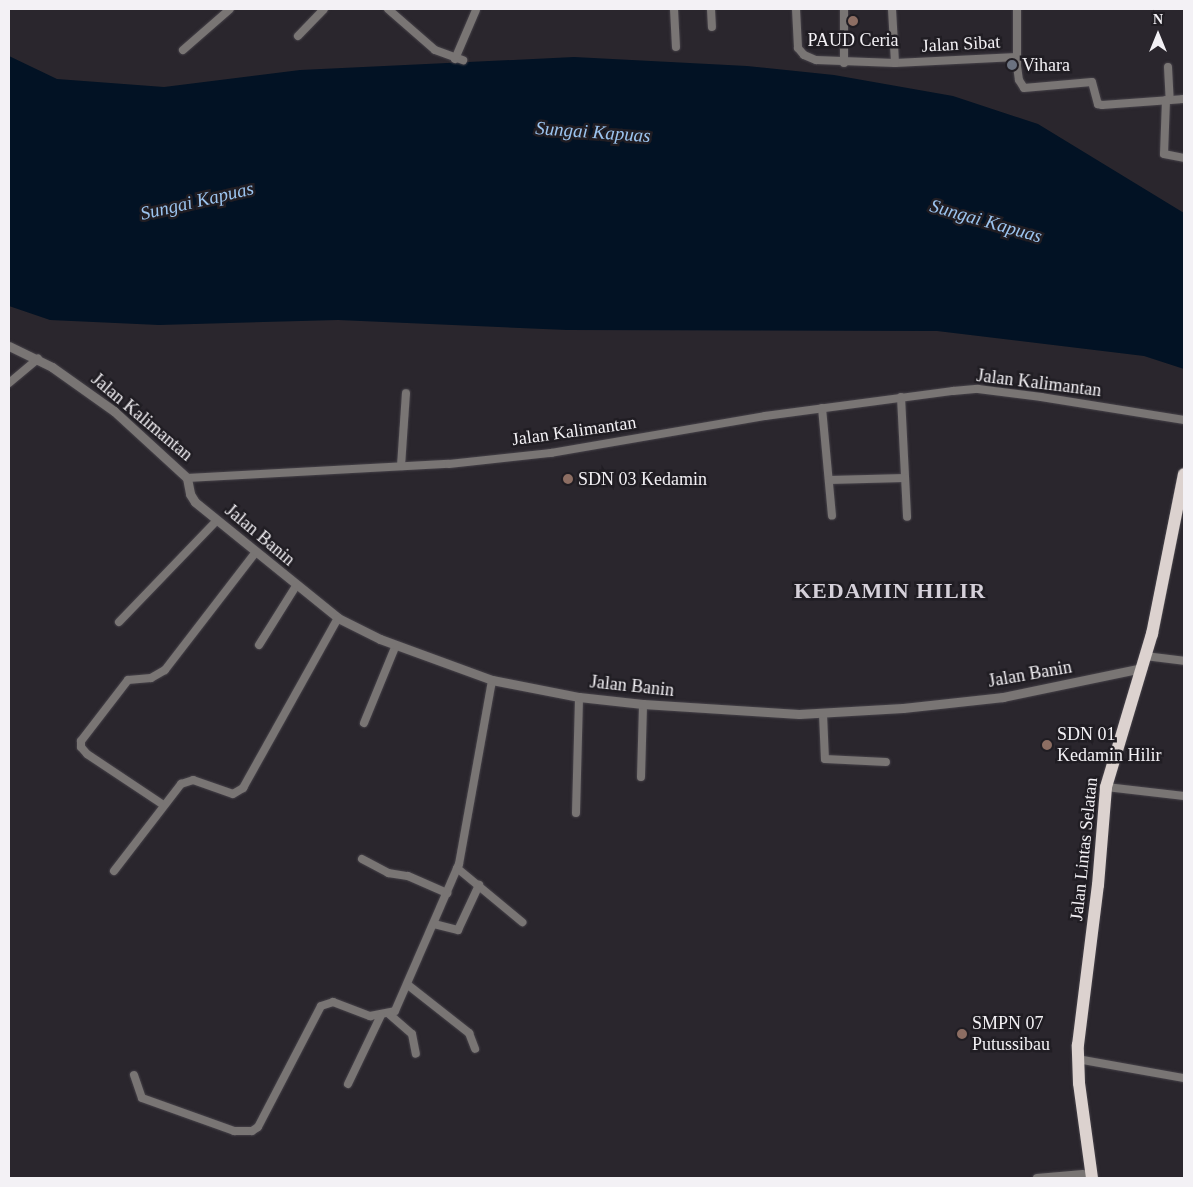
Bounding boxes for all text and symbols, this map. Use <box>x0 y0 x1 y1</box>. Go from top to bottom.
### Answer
north arrow <box>1133 10 1183 60</box>
text: N <box>1153 12 1163 27</box>
marker: PAUD Ceria <box>847 15 859 27</box>
place label: PAUD Ceria <box>808 29 898 51</box>
street label: Jalan Sibat <box>921 31 1001 57</box>
place label: Vihara <box>1022 54 1070 76</box>
marker: Vihara <box>1006 59 1018 71</box>
water label: Sungai Kapuas <box>535 117 651 147</box>
water label: Sungai Kapuas <box>138 177 256 225</box>
water label: Sungai Kapuas <box>927 194 1045 248</box>
street label: Jalan Kalimantan <box>975 365 1103 401</box>
street label: Jalan Kalimantan <box>87 368 197 466</box>
street label: Jalan Kalimantan <box>510 412 638 450</box>
place label: SDN 03 Kedamin <box>578 468 707 490</box>
marker: SDN 03 Kedamin <box>562 473 574 485</box>
street label: Jalan Banin <box>221 500 299 570</box>
district label: KEDAMIN HILIR <box>792 578 988 604</box>
street label: Jalan Banin <box>987 656 1073 692</box>
street label: Jalan Banin <box>589 671 675 701</box>
place label: SDN 01 Kedamin Hilir <box>1057 724 1161 766</box>
marker: SDN 01 Kedamin Hilir <box>1041 739 1053 751</box>
street label: Jalan Lintas Selatan <box>1066 776 1102 922</box>
place label: SMPN 07 Putussibau <box>972 1013 1050 1056</box>
marker: SMPN 07 Putussibau <box>956 1028 968 1040</box>

